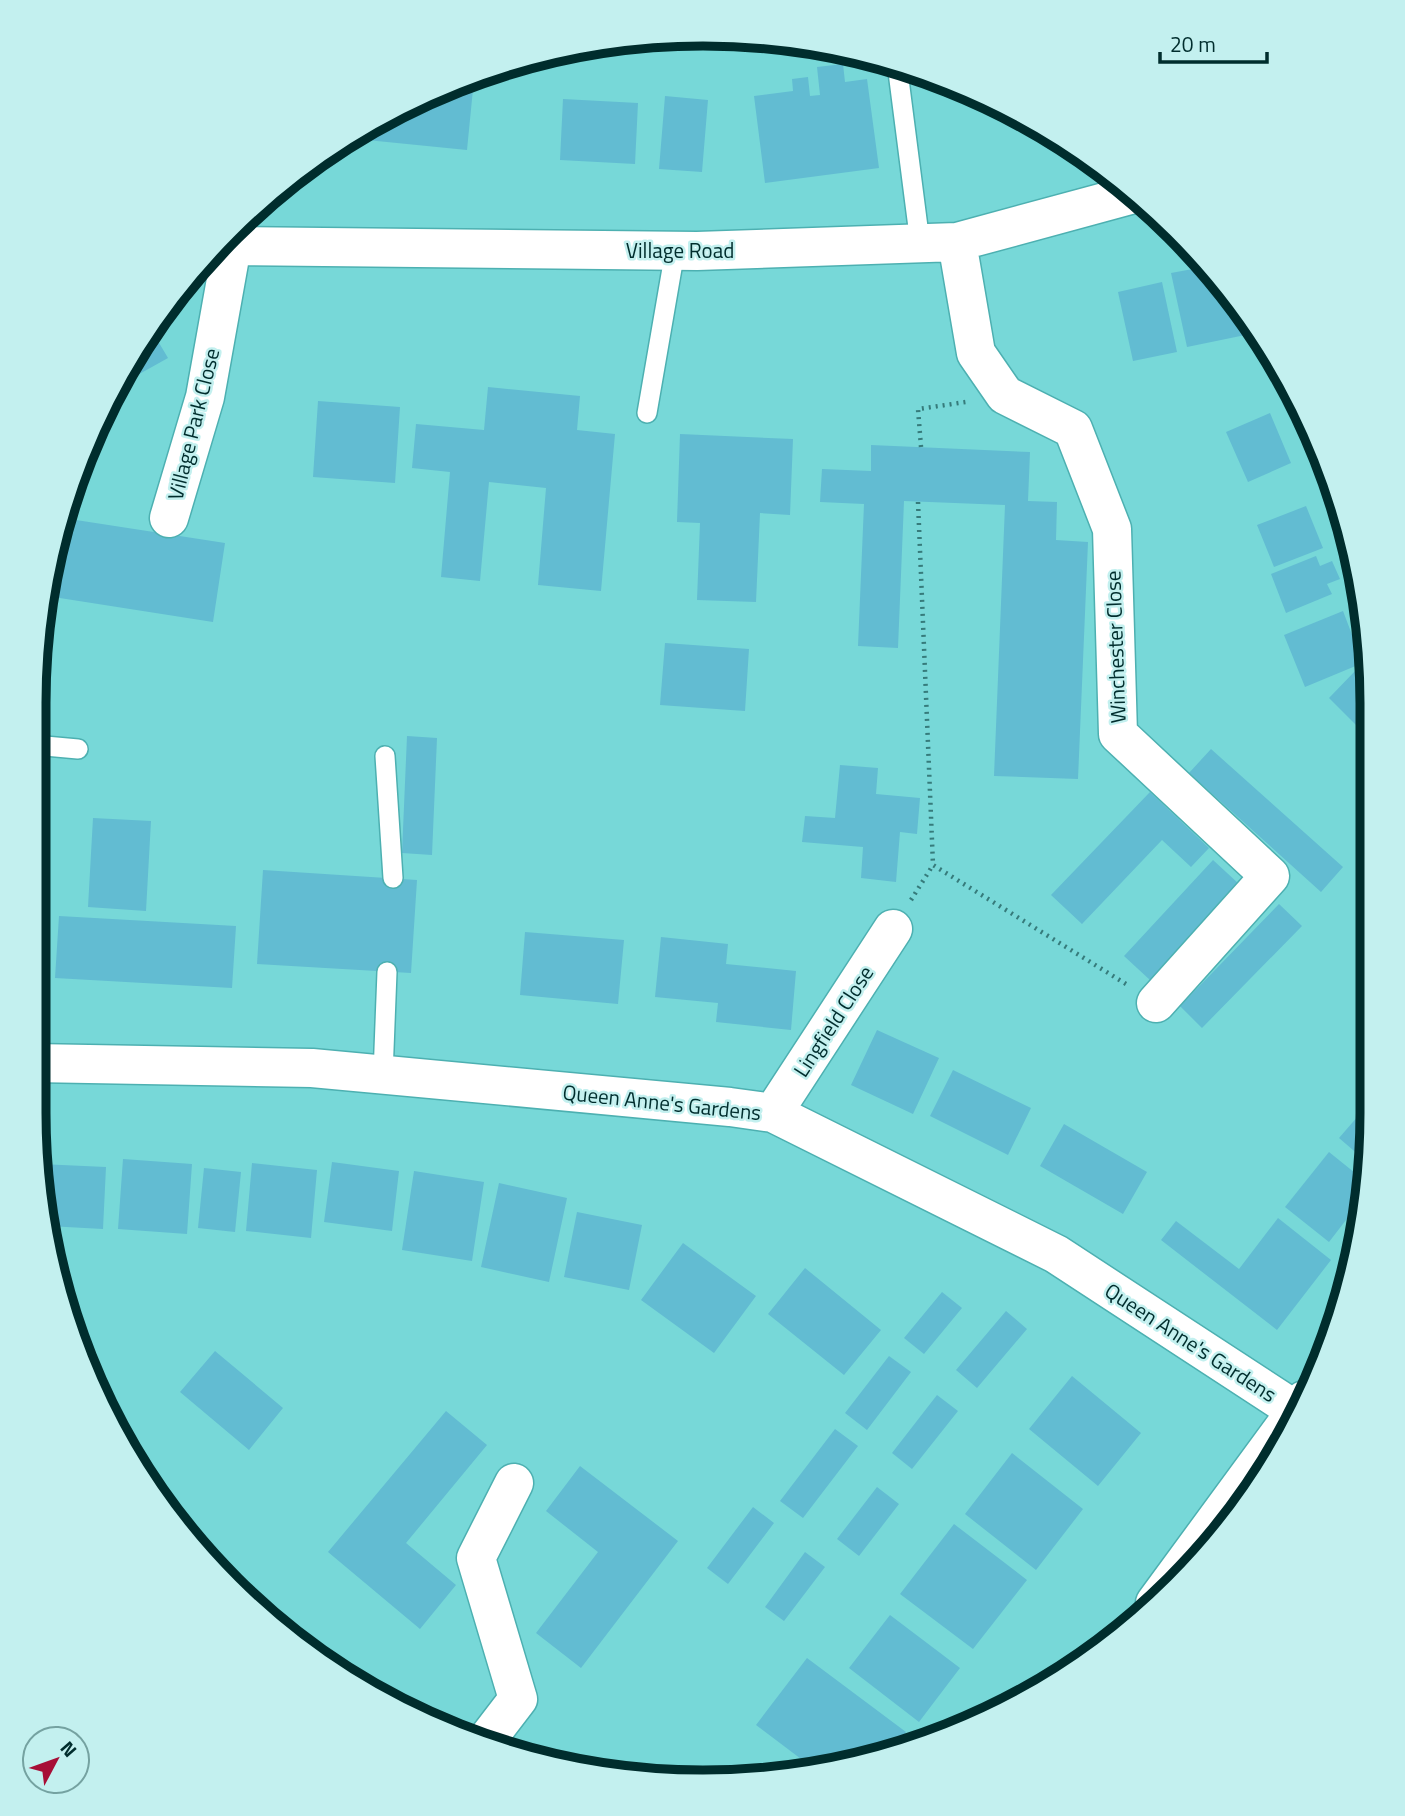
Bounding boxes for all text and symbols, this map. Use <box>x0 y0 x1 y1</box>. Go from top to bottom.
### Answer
scale bar <box>1160 21 1267 65</box>
text: 20 m <box>1170 28 1216 60</box>
street label: Village Road <box>626 234 734 266</box>
street label: Village Park Close <box>159 345 227 503</box>
street label: Winchester Close <box>1096 570 1134 724</box>
street label: Lingfield Close <box>785 959 881 1083</box>
street label: Queen Anne's Gardens <box>561 1076 763 1128</box>
street label: Queen Anne's Gardens <box>1099 1274 1283 1410</box>
north arrow <box>21 1725 91 1795</box>
text: N <box>54 1734 84 1763</box>

